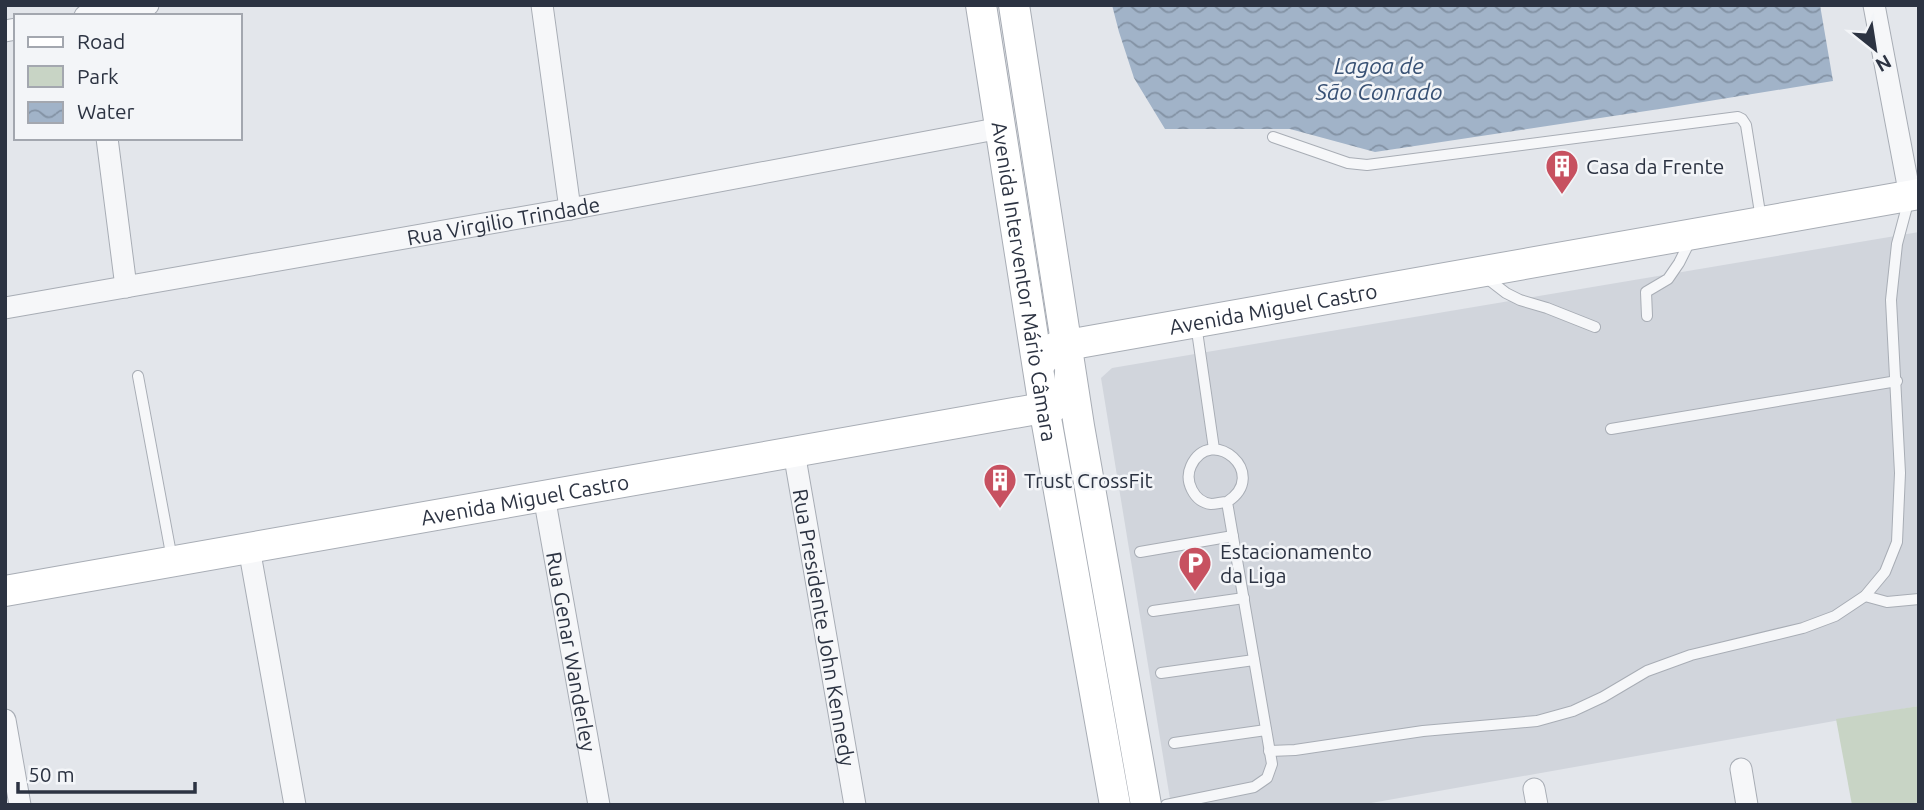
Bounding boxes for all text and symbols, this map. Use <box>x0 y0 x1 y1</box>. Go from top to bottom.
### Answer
legend <box>14 14 242 140</box>
north arrow <box>1840 14 1910 84</box>
text: Road <box>77 29 125 53</box>
text: N <box>1872 51 1895 77</box>
water label: Lagoa de São Conrado <box>1314 53 1443 104</box>
text: Park <box>77 64 119 88</box>
text: Water <box>77 99 135 123</box>
street label: Avenida Interventor Mário Câmara <box>987 120 1062 443</box>
building icon: Casa da Frente <box>1543 147 1581 196</box>
place label: Casa da Frente <box>1586 154 1724 178</box>
street label: Rua Virgilio Trindade <box>405 192 602 249</box>
street label: Avenida Miguel Castro <box>1167 278 1379 339</box>
building icon: Trust CrossFit <box>981 461 1019 510</box>
place label: Trust CrossFit <box>1024 468 1153 492</box>
street label: Avenida Miguel Castro <box>419 469 631 529</box>
street label: Rua Presidente John Kennedy <box>789 487 860 768</box>
place label: Estacionamento da Liga <box>1220 539 1372 587</box>
parking icon: Estacionamento da Liga <box>1176 544 1214 593</box>
street label: Rua Genar Wanderley <box>542 550 601 753</box>
scale bar <box>18 750 194 794</box>
text: 50 m <box>28 762 75 786</box>

